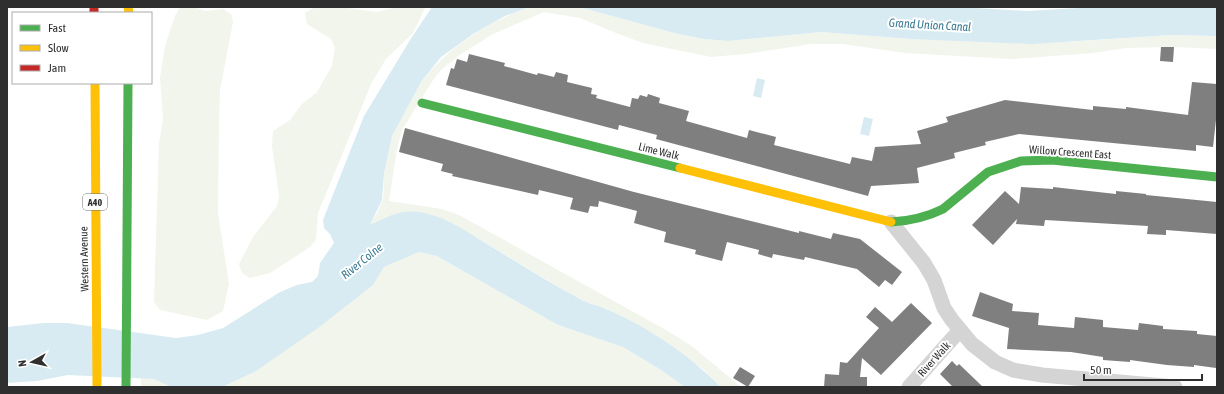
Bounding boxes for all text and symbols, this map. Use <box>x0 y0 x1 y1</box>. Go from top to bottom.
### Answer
legend <box>12 12 152 84</box>
water label: Grand Union Canal <box>888 16 972 34</box>
text: Fast <box>48 21 66 35</box>
text: Slow <box>48 41 69 55</box>
text: Jam <box>48 61 66 75</box>
street label: Lime Walk <box>637 140 681 162</box>
street label: Willow Crescent East <box>1029 143 1111 161</box>
road number: A40 <box>83 194 107 210</box>
street label: Western Avenue <box>77 226 91 292</box>
water label: River Colne <box>338 240 386 282</box>
street label: River Walk <box>915 339 953 379</box>
north arrow <box>12 342 52 382</box>
scale bar <box>1084 356 1202 382</box>
text: N <box>16 359 28 367</box>
text: 50 m <box>1090 363 1112 377</box>

